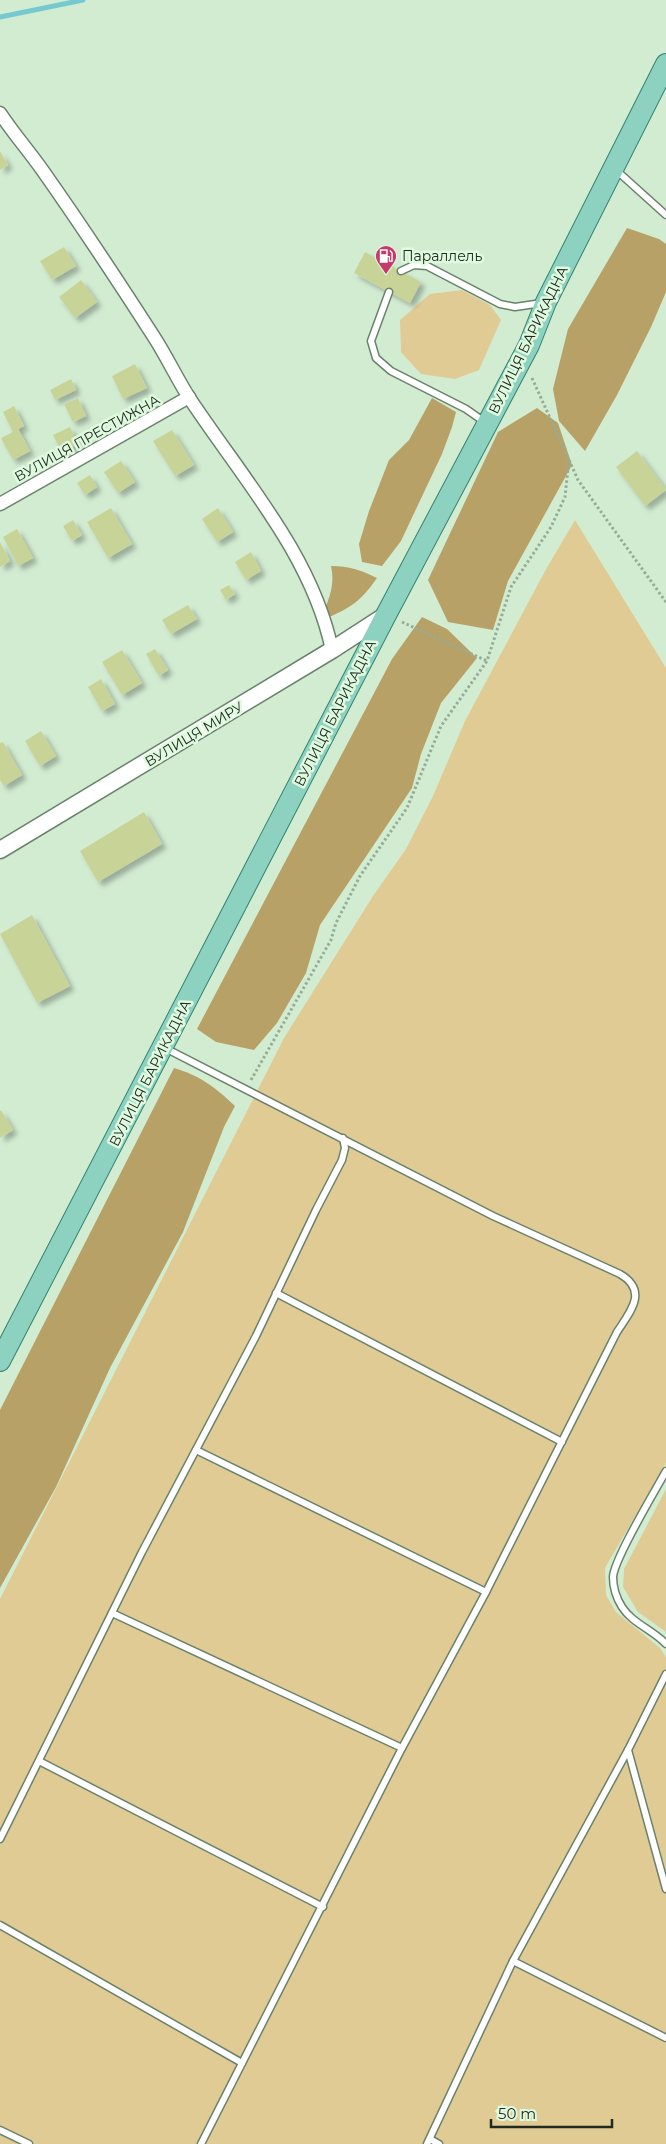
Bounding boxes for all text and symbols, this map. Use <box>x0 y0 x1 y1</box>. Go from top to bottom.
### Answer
fuel station icon: Параллель <box>374 244 398 275</box>
place label: Параллель <box>402 247 482 265</box>
street label: ВУЛИЦЯ БАРИКАДНА <box>484 263 572 417</box>
street label: ВУЛИЦЯ ПРЕСТИЖНА <box>11 390 163 485</box>
street label: ВУЛИЦЯ БАРИКАДНА <box>290 636 380 789</box>
street label: ВУЛИЦЯ МИРУ <box>142 697 247 770</box>
street label: ВУЛИЦЯ БАРИКАДНА <box>105 996 195 1149</box>
scale bar <box>491 2096 612 2128</box>
text: 50 m <box>498 2104 536 2123</box>

